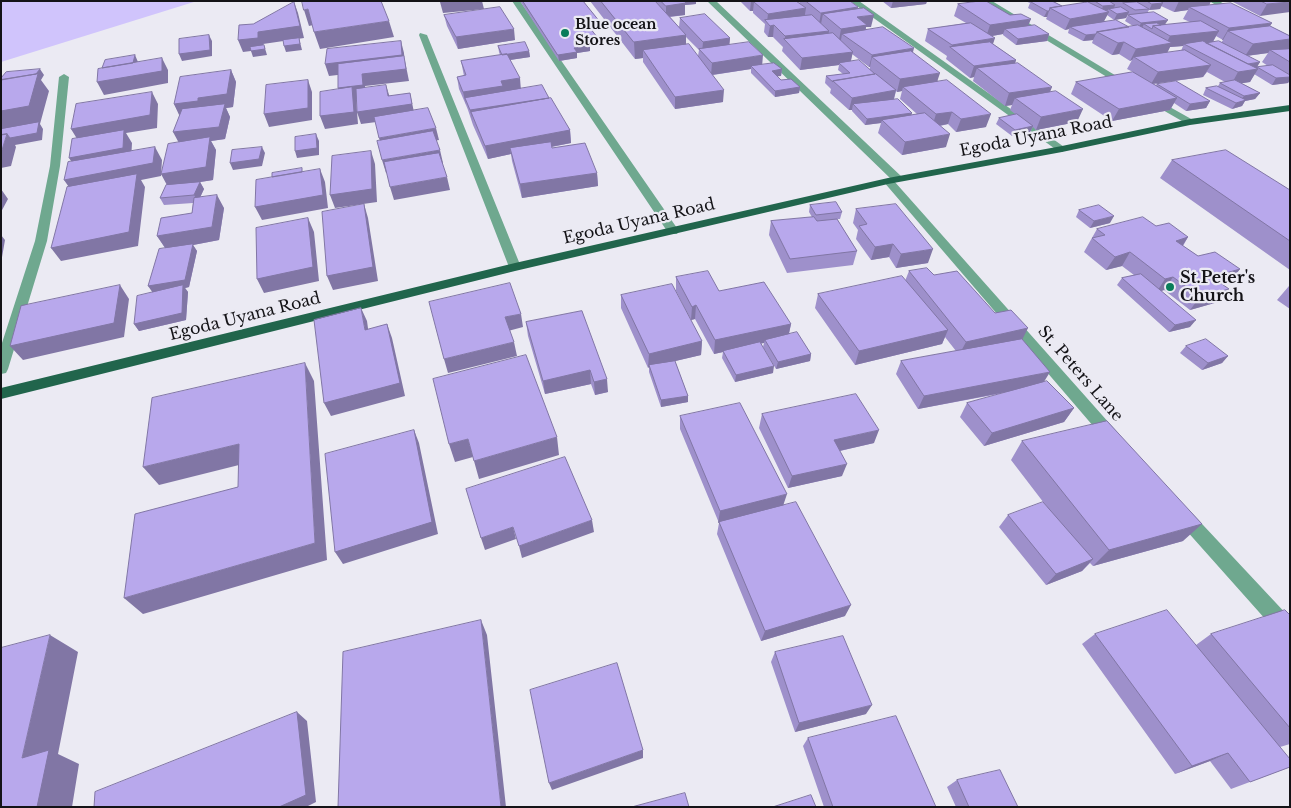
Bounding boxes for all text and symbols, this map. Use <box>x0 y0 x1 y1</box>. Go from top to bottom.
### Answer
place label: Blue ocean Stores <box>575 17 656 49</box>
marker: Blue ocean Stores <box>559 27 571 39</box>
street label: Egoda Uyana Road <box>958 113 1114 161</box>
street label: Egoda Uyana Road <box>561 195 717 249</box>
place label: St.Peter's Church <box>1180 268 1255 306</box>
marker: St.Peter's Church <box>1164 281 1176 293</box>
street label: Egoda Uyana Road <box>167 289 323 345</box>
street label: St. Peters Lane <box>1033 322 1127 426</box>

